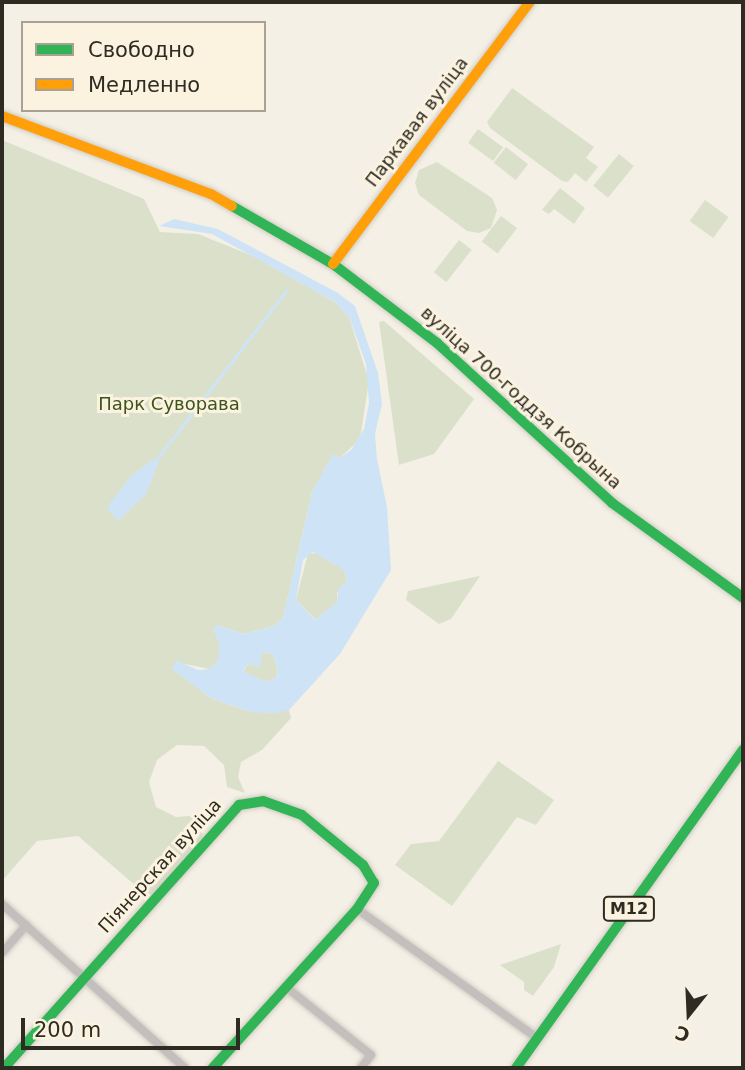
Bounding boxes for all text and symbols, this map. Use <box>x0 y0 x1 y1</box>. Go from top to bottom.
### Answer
legend <box>21 21 266 112</box>
text: Свободно <box>88 38 195 62</box>
street label: Паркавая вуліца <box>361 53 473 191</box>
text: Медленно <box>88 73 200 97</box>
street label: вуліца 700-годдзя Кобрына <box>416 302 626 494</box>
park label: Парк Суворава <box>98 393 240 415</box>
street label: Піянерская вуліца <box>94 794 226 938</box>
road number: М12 <box>603 897 655 922</box>
north arrow <box>654 979 724 1049</box>
scale bar <box>24 1004 243 1048</box>
text: 200 m <box>34 1018 101 1042</box>
text: С <box>672 1021 693 1047</box>

